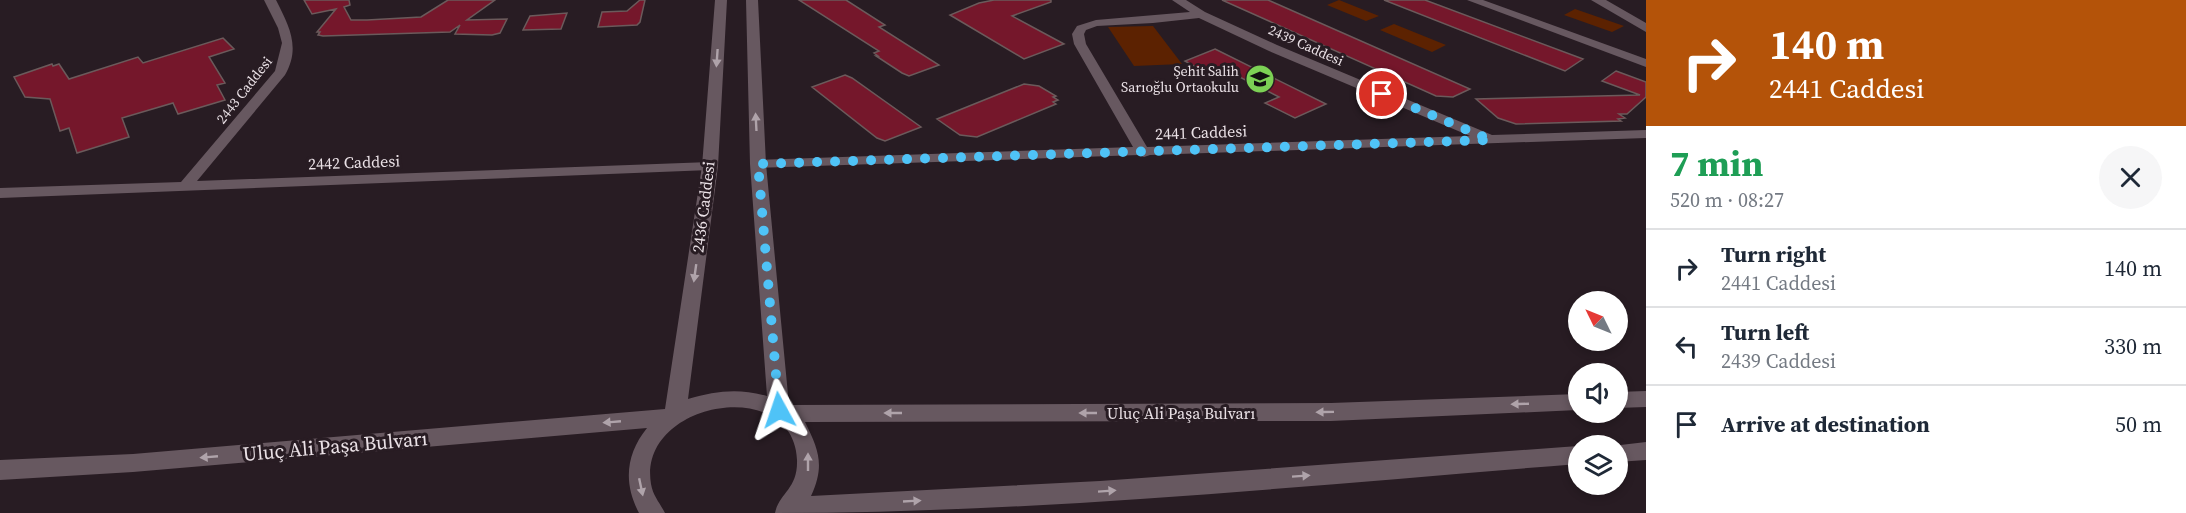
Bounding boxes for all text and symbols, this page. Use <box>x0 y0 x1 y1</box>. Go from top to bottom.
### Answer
text: 140 m <box>1769 15 1884 73</box>
street label: 2439 Caddesi <box>1265 19 1347 71</box>
icon: right <box>1670 24 1748 102</box>
one-way arrow <box>712 49 722 68</box>
street label: 2443 Caddesi <box>211 52 277 128</box>
place label: Şehit Salih Sarıoğlu Ortaokulu <box>1121 61 1239 97</box>
school or university icon: Şehit Salih Sarıoğlu Ortaokulu <box>1244 63 1276 95</box>
pin <box>1356 68 1407 119</box>
text: 2441 Caddesi <box>1769 70 1924 107</box>
icon: arrive <box>1365 77 1398 110</box>
one-way arrow <box>751 112 760 131</box>
street label: 2441 Caddesi <box>1155 119 1248 145</box>
text: 7 min <box>1670 139 1763 188</box>
button: close <box>2099 146 2162 209</box>
street label: 2442 Caddesi <box>308 149 401 175</box>
street label: 2436 Caddesi <box>686 160 720 254</box>
text: 520 m · 08:27 <box>1670 186 1784 214</box>
text: Turn right <box>1721 239 1826 269</box>
icon: right <box>1670 252 1703 285</box>
text: 140 m <box>2104 253 2162 283</box>
one-way arrow <box>690 264 699 283</box>
text: 2441 Caddesi <box>1721 269 1836 297</box>
north arrow <box>1568 291 1628 351</box>
map controls <box>1568 291 1628 495</box>
text: Turn left <box>1721 317 1809 347</box>
icon: left <box>1670 330 1703 363</box>
text: 330 m <box>2104 331 2162 361</box>
text: 2439 Caddesi <box>1721 347 1836 375</box>
button: sound <box>1568 363 1628 423</box>
position arrow <box>747 378 811 442</box>
one-way arrow <box>1510 400 1529 409</box>
street label: Uluç Ali Paşa Bulvarı <box>1107 402 1255 424</box>
one-way arrow <box>1315 407 1334 417</box>
one-way arrow <box>1078 408 1097 418</box>
icon: arrive <box>1670 408 1703 441</box>
one-way arrow <box>883 409 902 418</box>
text: Arrive at destination <box>1721 409 1930 439</box>
text: 50 m <box>2115 409 2162 439</box>
one-way arrow <box>603 417 622 427</box>
street label: Uluç Ali Paşa Bulvarı <box>241 424 429 468</box>
button: layers <box>1568 435 1628 495</box>
one-way arrow <box>199 452 218 461</box>
one-way arrow <box>803 452 813 471</box>
one-way arrow <box>1292 471 1311 481</box>
one-way arrow <box>637 478 646 497</box>
one-way arrow <box>1097 486 1116 495</box>
one-way arrow <box>903 496 922 506</box>

